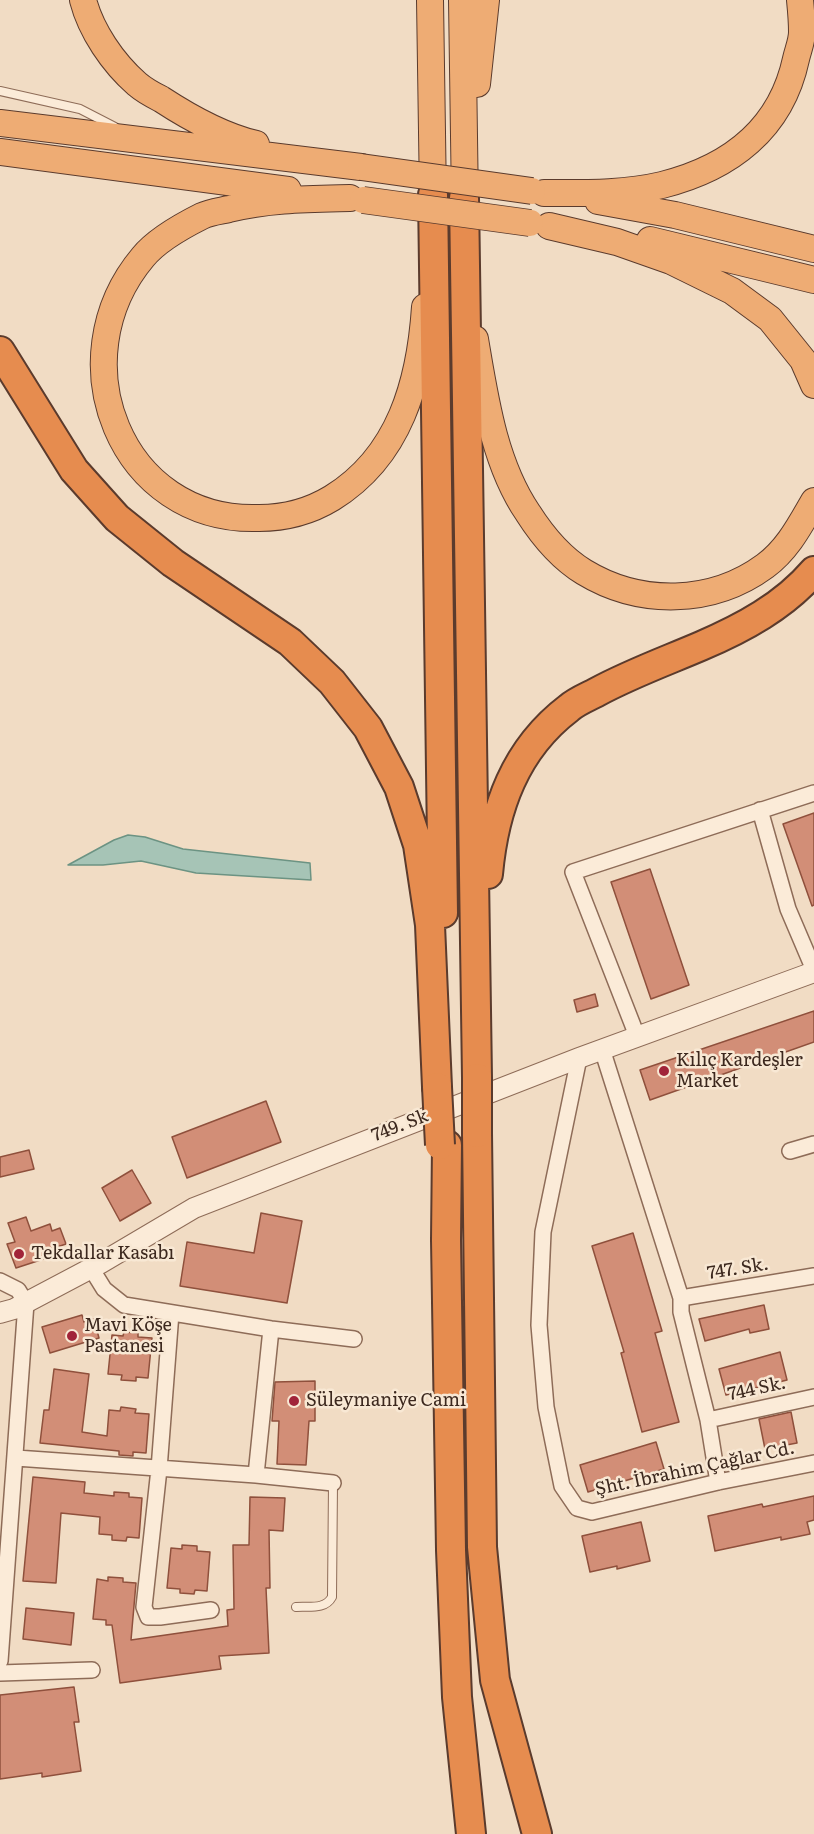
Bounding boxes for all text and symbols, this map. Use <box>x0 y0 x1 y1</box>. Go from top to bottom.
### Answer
place label: Kılıç Kardeşler Market <box>676 1050 803 1092</box>
marker: Kılıç Kardeşler Market <box>657 1064 671 1078</box>
street label: 749. Sk <box>369 1105 431 1147</box>
place label: Tekdallar Kasabı <box>31 1243 174 1265</box>
marker: Tekdallar Kasabı <box>12 1247 26 1261</box>
street label: 747. Sk. <box>706 1253 770 1285</box>
place label: Mavi Köşe Pastanesi <box>84 1315 172 1358</box>
marker: Mavi Köşe Pastanesi <box>65 1329 79 1343</box>
street label: 744 Sk. <box>726 1372 788 1406</box>
place label: Süleymaniye Cami <box>306 1390 466 1412</box>
marker: Süleymaniye Cami <box>287 1394 301 1408</box>
street label: Şht. İbrahim Çağlar Cd. <box>593 1437 797 1501</box>

